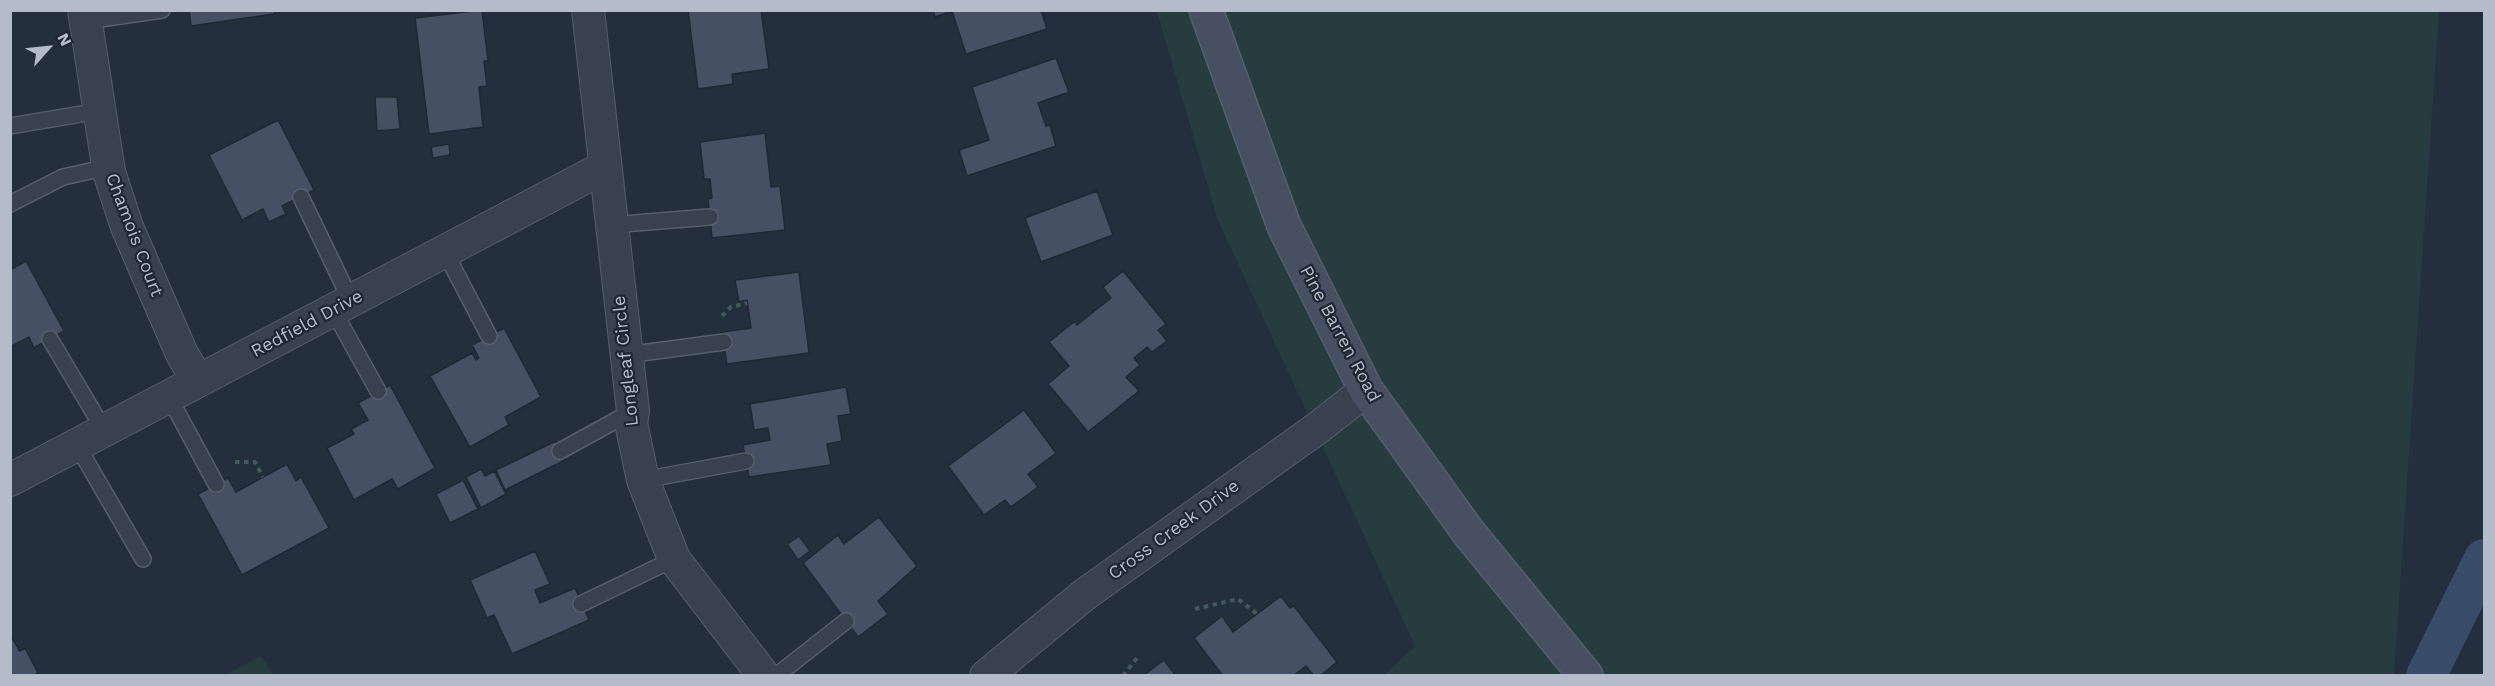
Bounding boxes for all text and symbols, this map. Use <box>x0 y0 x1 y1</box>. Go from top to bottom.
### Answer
north arrow <box>18 18 78 78</box>
text: N <box>53 30 76 49</box>
street label: Chamois Court <box>101 170 167 300</box>
street label: Pine Barren Road <box>1295 262 1385 406</box>
street label: Redfield Drive <box>248 286 366 362</box>
street label: Longleaf Circle <box>608 295 644 427</box>
street label: Cross Creek Drive <box>1104 475 1244 585</box>

